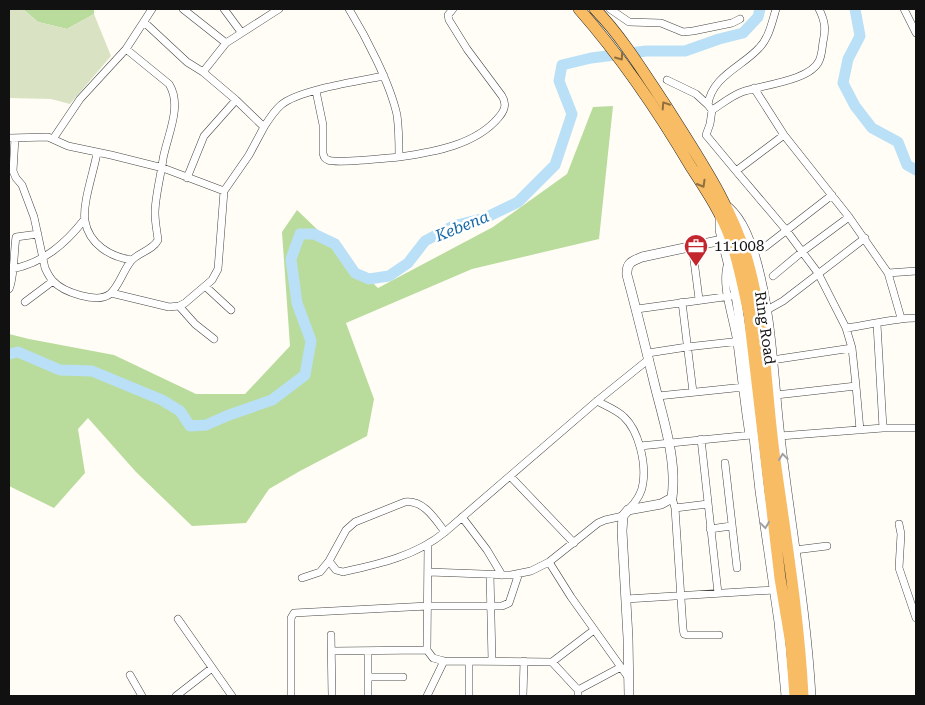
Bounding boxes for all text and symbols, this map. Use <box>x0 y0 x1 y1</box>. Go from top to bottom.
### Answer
one-way arrow <box>614 51 622 60</box>
one-way arrow <box>661 101 671 110</box>
one-way arrow <box>695 179 705 188</box>
water label: Kebena <box>431 207 492 246</box>
office icon: 111008 <box>683 233 709 267</box>
place label: 111008 <box>714 237 764 255</box>
street label: Ring Road <box>751 290 779 366</box>
one-way arrow <box>778 452 789 460</box>
one-way arrow <box>759 520 769 529</box>

